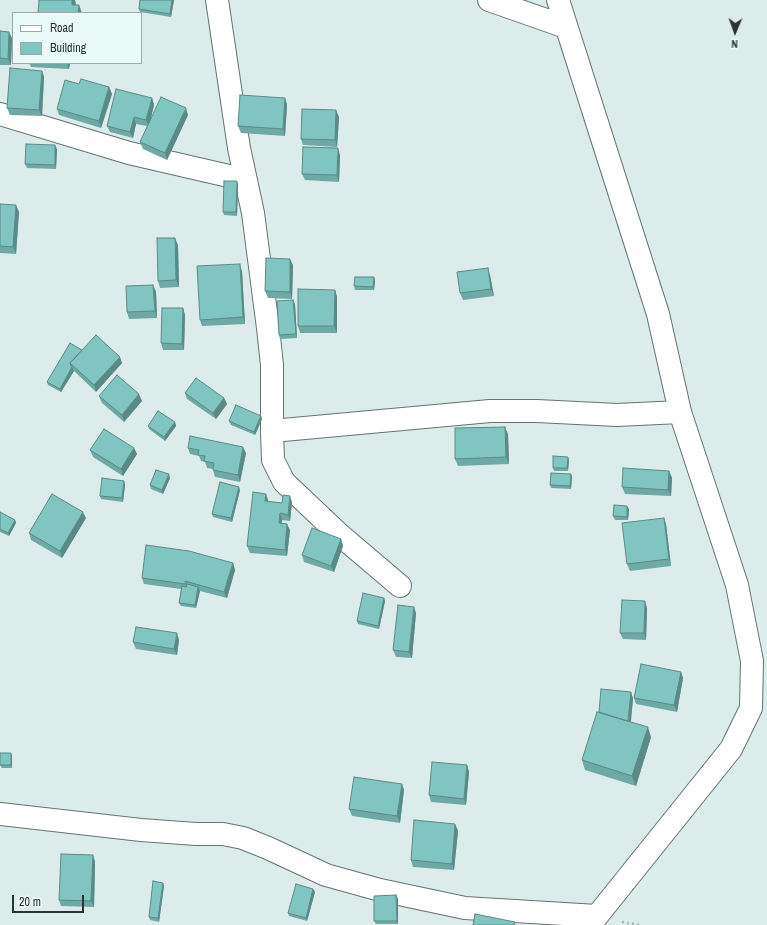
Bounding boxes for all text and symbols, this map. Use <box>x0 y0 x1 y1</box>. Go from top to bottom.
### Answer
legend <box>12 12 142 64</box>
north arrow <box>715 12 755 52</box>
text: Road <box>50 20 74 36</box>
text: N <box>731 37 738 51</box>
text: Building <box>50 40 86 56</box>
scale bar <box>14 887 86 913</box>
text: 20 m <box>19 894 41 910</box>

